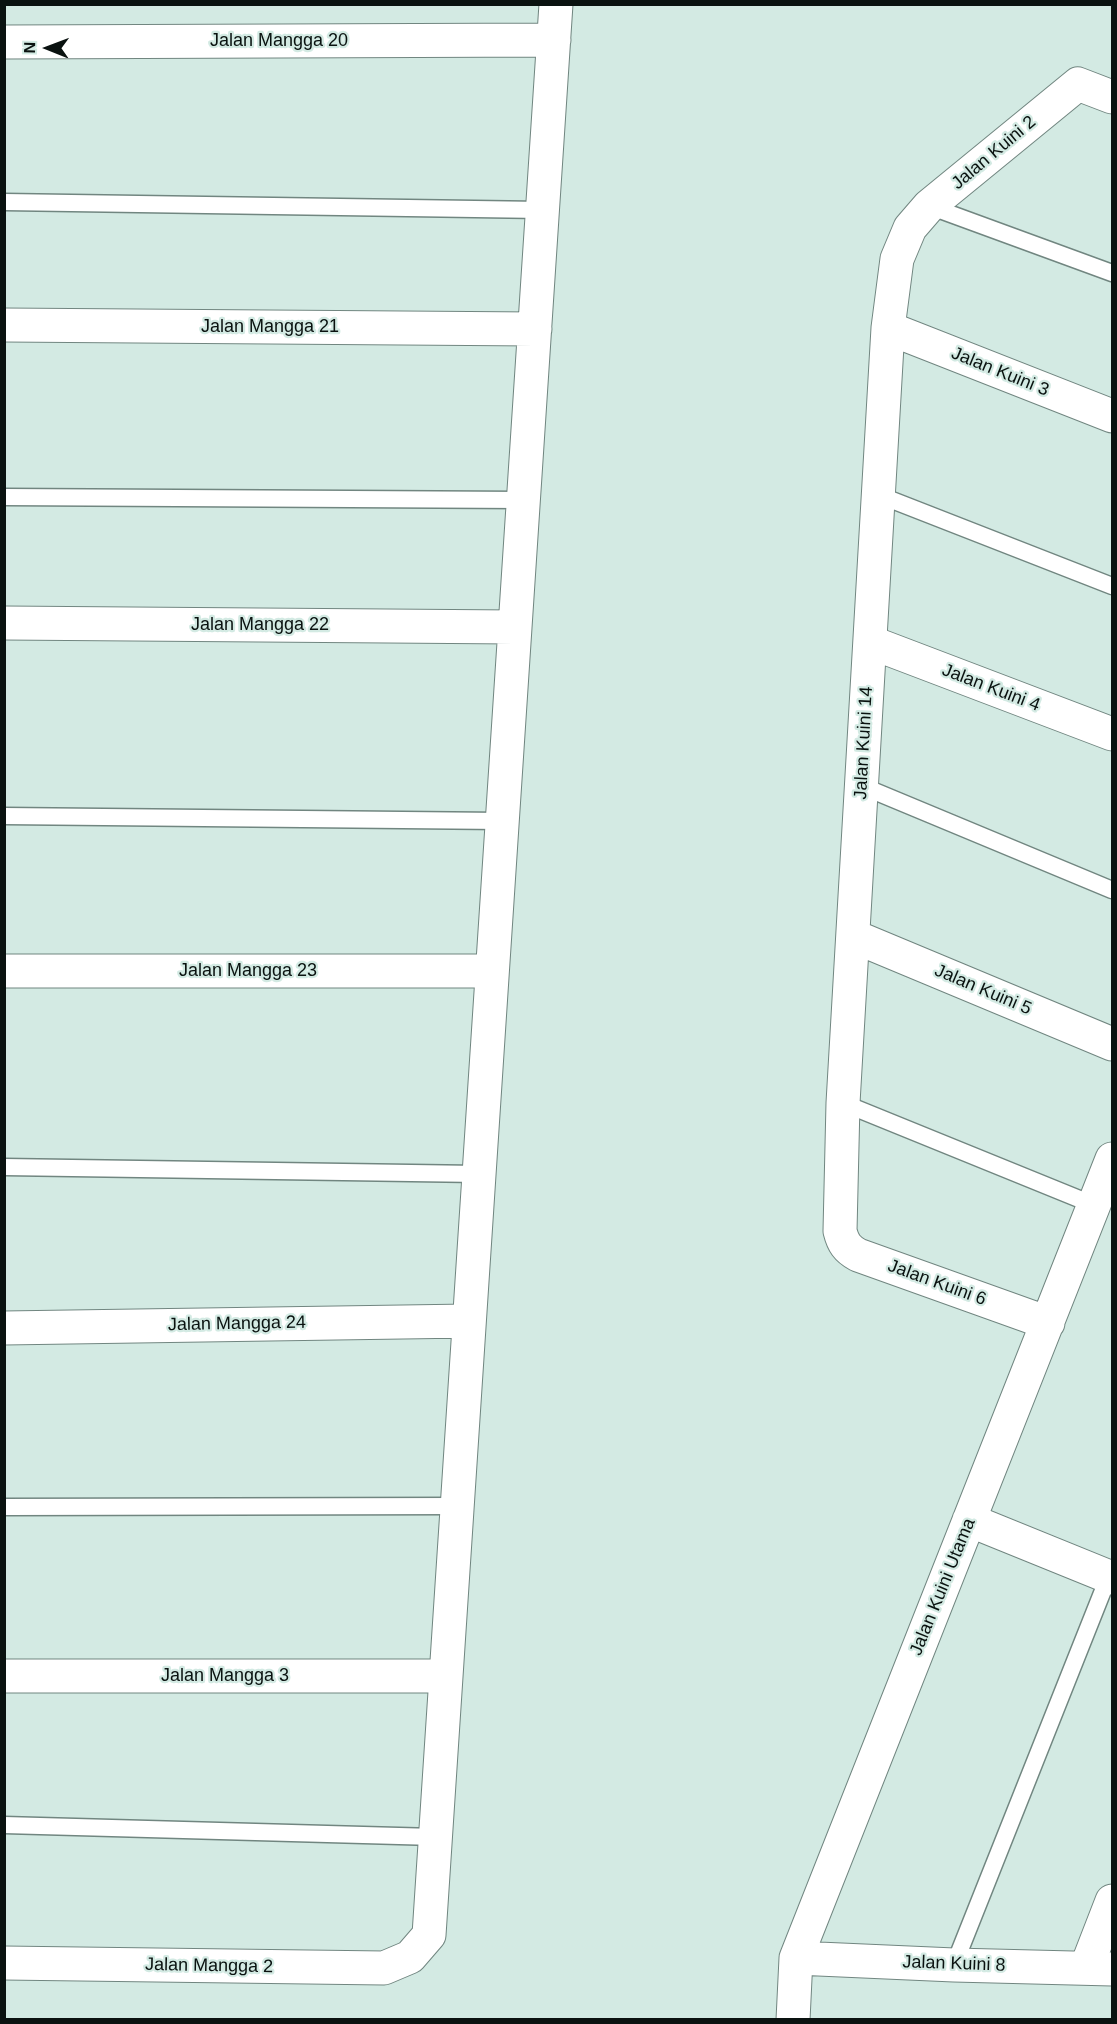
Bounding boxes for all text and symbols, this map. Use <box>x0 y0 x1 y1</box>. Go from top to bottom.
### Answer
north arrow <box>18 18 78 78</box>
street label: Jalan Mangga 20 <box>210 30 348 52</box>
text: N <box>21 42 38 54</box>
street label: Jalan Kuini 2 <box>948 112 1040 194</box>
street label: Jalan Mangga 21 <box>201 316 339 338</box>
street label: Jalan Kuini 3 <box>948 343 1052 401</box>
street label: Jalan Mangga 22 <box>191 614 329 636</box>
street label: Jalan Kuini 4 <box>939 659 1043 717</box>
street label: Jalan Kuini 14 <box>850 686 878 800</box>
street label: Jalan Mangga 23 <box>179 960 317 982</box>
street label: Jalan Kuini 5 <box>931 960 1035 1020</box>
street label: Jalan Kuini 6 <box>885 1255 989 1311</box>
street label: Jalan Mangga 24 <box>168 1312 306 1336</box>
street label: Jalan Kuini Utama <box>906 1515 980 1659</box>
street label: Jalan Mangga 3 <box>161 1665 289 1687</box>
street label: Jalan Kuini 8 <box>902 1951 1006 1977</box>
street label: Jalan Mangga 2 <box>145 1954 273 1978</box>

